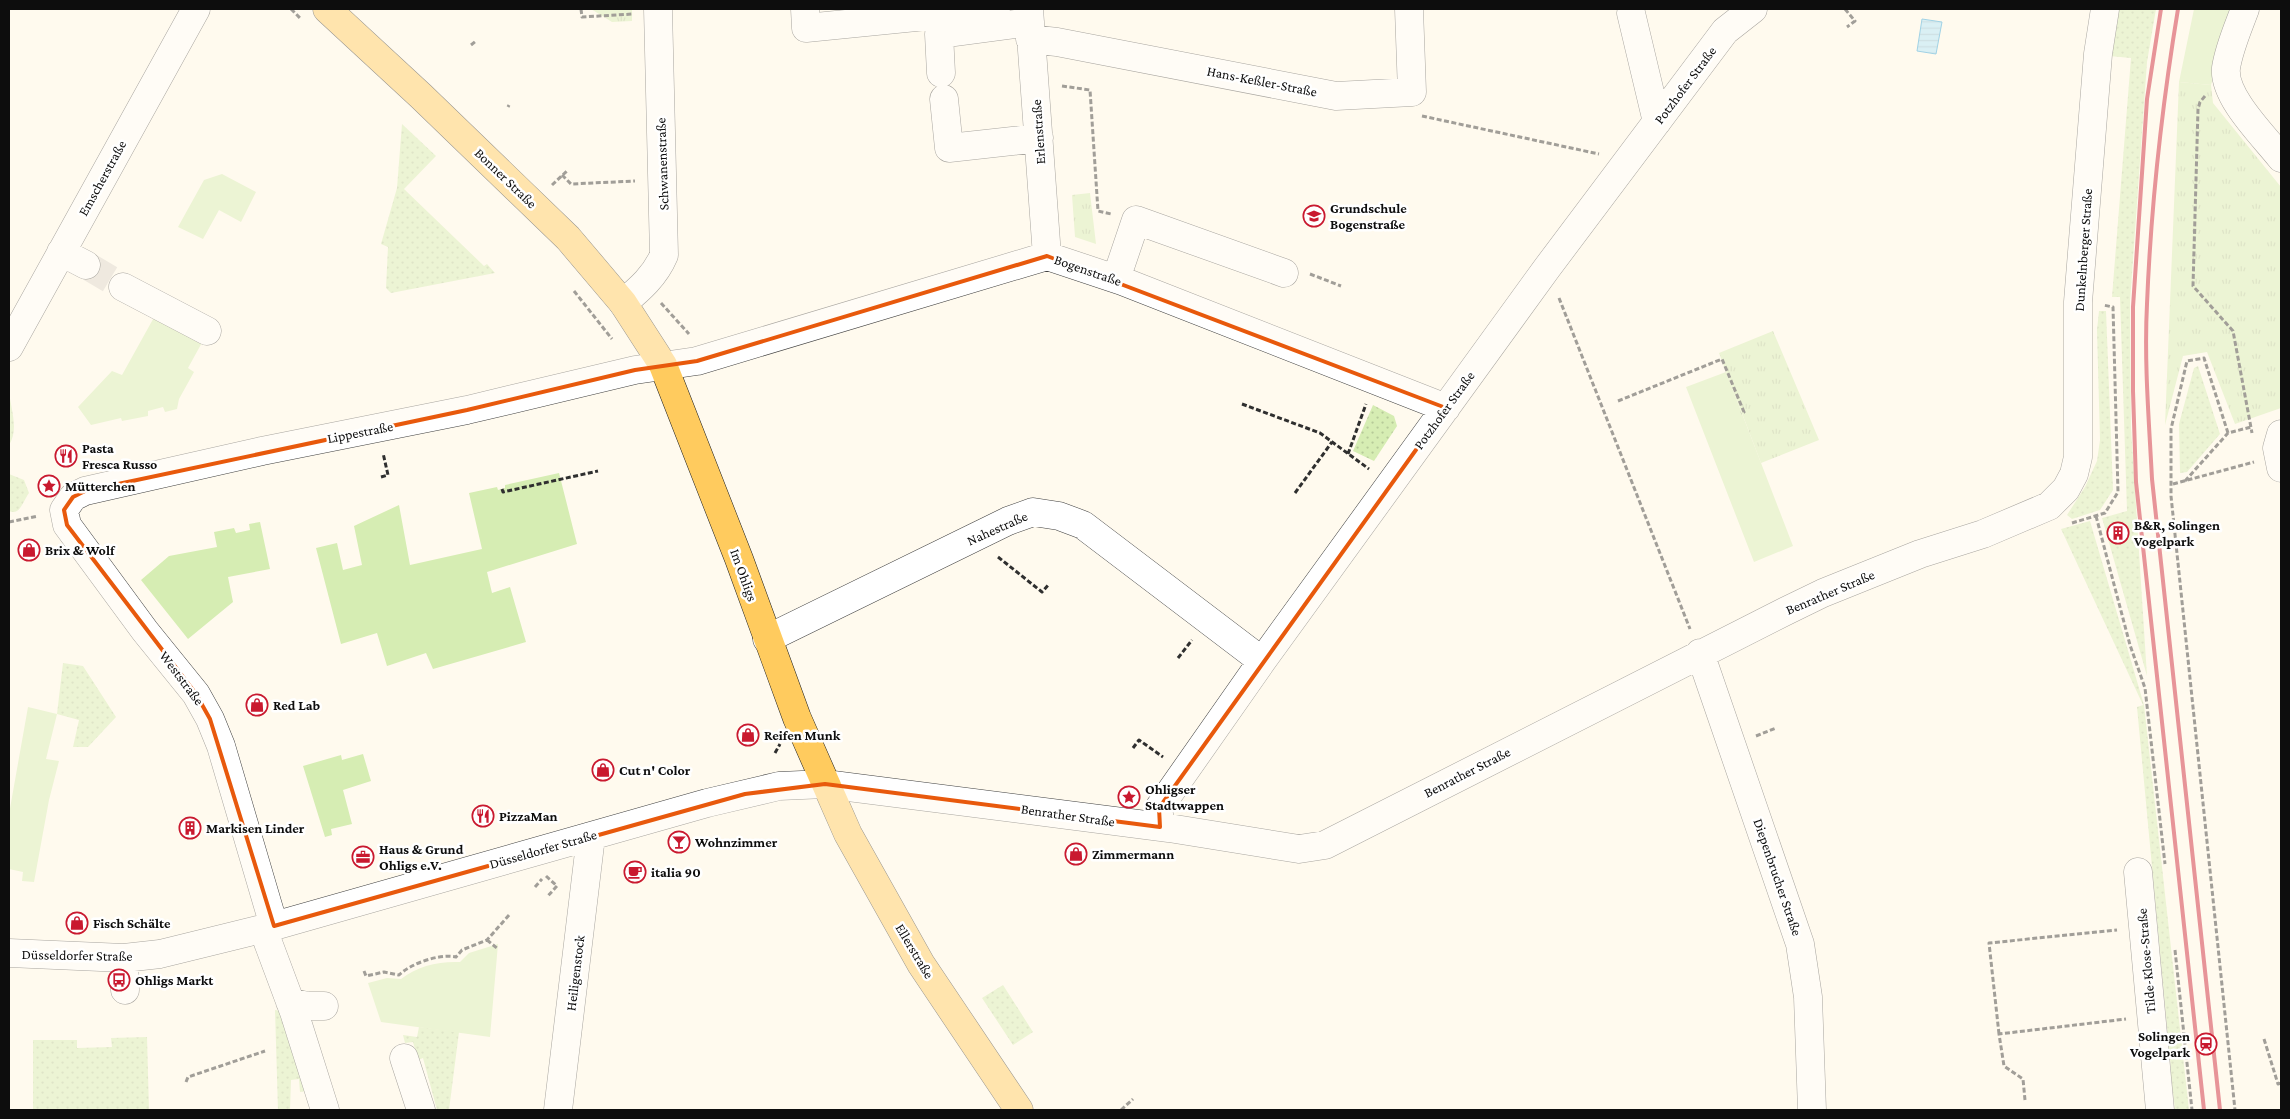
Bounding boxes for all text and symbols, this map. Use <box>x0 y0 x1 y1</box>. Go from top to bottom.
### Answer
street label: Potzhofer Straße <box>1651 43 1719 127</box>
street label: Hans-Keßler-Straße <box>1206 62 1318 100</box>
street label: Erlenstraße <box>1028 99 1048 165</box>
street label: Schwanenstraße <box>652 117 672 211</box>
street label: Emscherstraße <box>75 137 129 219</box>
street label: Bonner Straße <box>472 145 540 211</box>
street label: Dunkelnberger Straße <box>2071 188 2095 312</box>
place label: Grundschule Bogenstraße <box>1330 200 1407 232</box>
school or university icon: Grundschule Bogenstraße <box>1302 204 1326 228</box>
street label: Bogenstraße <box>1052 251 1124 289</box>
street label: Potzhofer Straße <box>1410 368 1478 452</box>
street label: Lippestraße <box>326 418 394 446</box>
place label: Pasta Fresca Russo <box>82 440 157 472</box>
restaurant icon: Pasta Fresca Russo <box>54 444 78 468</box>
place icon: Mütterchen <box>37 474 61 498</box>
place label: Mütterchen <box>65 478 136 494</box>
street label: Nahestraße <box>964 508 1030 548</box>
place label: B&R, Solingen Vogelpark <box>2133 517 2220 549</box>
building icon: B&R, Solingen Vogelpark <box>2106 521 2130 545</box>
shop icon: Brix & Wolf <box>17 538 41 562</box>
place label: Brix & Wolf <box>45 542 116 558</box>
street label: Im Ohligs <box>727 547 761 603</box>
street label: Benrather Straße <box>1783 566 1877 618</box>
street label: Weststraße <box>156 648 208 708</box>
shop icon: Red Lab <box>245 693 269 717</box>
place label: Red Lab <box>273 697 321 713</box>
shop icon: Reifen Munk <box>736 723 760 747</box>
place label: Reifen Munk <box>764 727 841 743</box>
street label: Benrather Straße <box>1421 743 1513 801</box>
shop icon: Cut n' Color <box>591 758 615 782</box>
place label: Cut n' Color <box>619 762 691 778</box>
place label: Ohligser Stadtwappen <box>1145 781 1224 813</box>
place icon: Ohligser Stadtwappen <box>1117 785 1141 809</box>
street label: Benrather Straße <box>1020 800 1116 830</box>
restaurant icon: PizzaMan <box>471 804 495 828</box>
place label: PizzaMan <box>499 808 558 824</box>
building icon: Markisen Linder <box>178 816 202 840</box>
street label: Diepenbrucher Straße <box>1750 816 1806 938</box>
place label: Markisen Linder <box>206 820 305 836</box>
street label: Düsseldorfer Straße <box>487 826 599 872</box>
bar icon: Wohnzimmer <box>667 830 691 854</box>
place label: Wohnzimmer <box>694 834 778 850</box>
place label: Haus & Grund Ohligs e.V. <box>379 841 464 873</box>
shop icon: Zimmermann <box>1064 842 1088 866</box>
office icon: Haus & Grund Ohligs e.V. <box>351 845 375 869</box>
place label: Zimmermann <box>1092 846 1174 862</box>
cafe icon: italia 90 <box>623 860 647 884</box>
place label: italia 90 <box>651 864 701 880</box>
street label: Tilde-Klose-Straße <box>2133 908 2159 1014</box>
shop icon: Fisch Schälte <box>65 911 89 935</box>
place label: Fisch Schälte <box>93 915 171 931</box>
street label: Ellerstraße <box>892 921 938 981</box>
street label: Heiligenstock <box>562 934 588 1012</box>
street label: Düsseldorfer Straße <box>21 946 133 964</box>
bus stop icon: Ohligs Markt <box>107 968 131 992</box>
place label: Ohligs Markt <box>135 972 214 988</box>
place label: Solingen Vogelpark <box>2129 1028 2190 1060</box>
station icon: Solingen Vogelpark <box>2194 1032 2218 1056</box>

